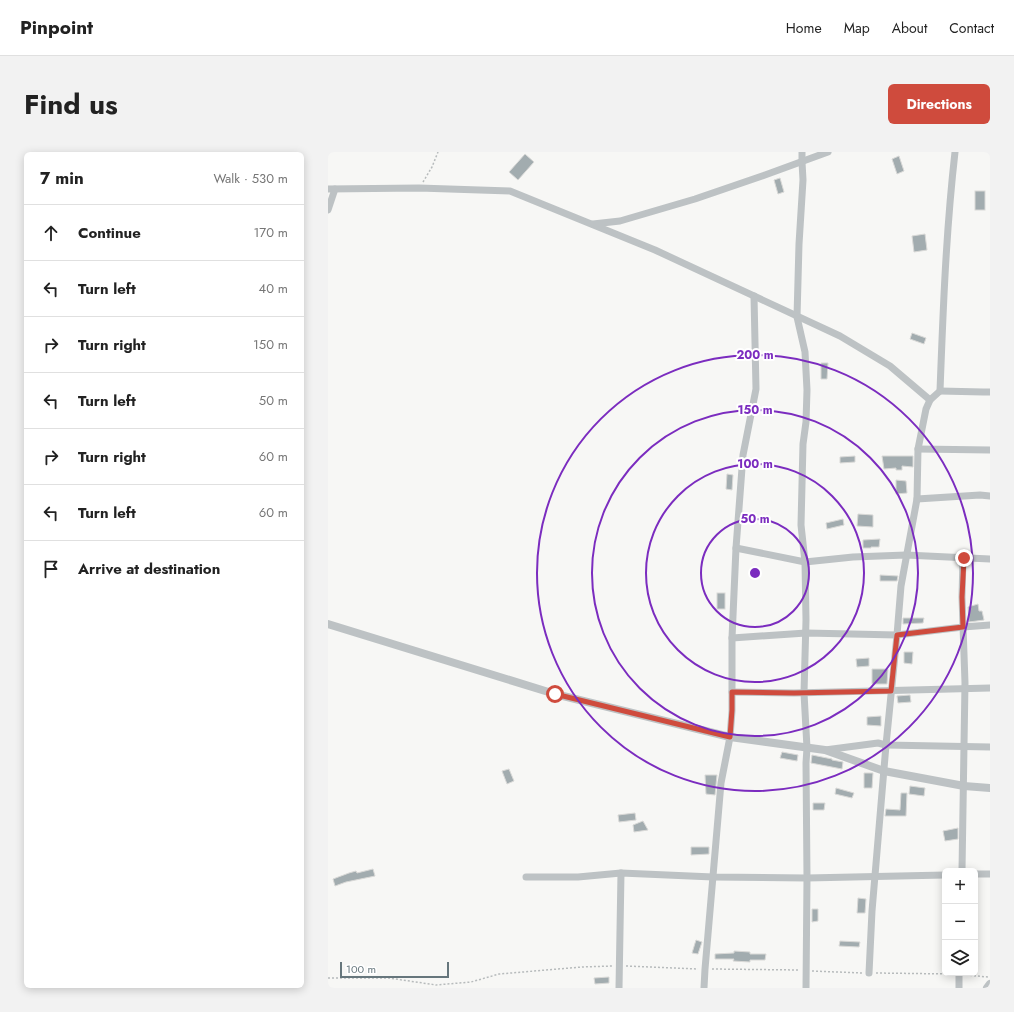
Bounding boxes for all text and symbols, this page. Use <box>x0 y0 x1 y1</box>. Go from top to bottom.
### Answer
text: Pinpoint <box>20 14 93 41</box>
text: Home <box>786 18 822 38</box>
text: Map <box>844 18 870 38</box>
text: About <box>892 18 927 38</box>
text: Contact <box>949 18 994 38</box>
text: Find us <box>24 84 118 125</box>
button: Directions <box>888 84 990 124</box>
text: 7 min <box>40 166 84 190</box>
text: Walk · 530 m <box>213 169 288 188</box>
icon: ahead <box>40 222 62 244</box>
text: Continue <box>78 222 141 244</box>
text: 170 m <box>253 223 288 242</box>
icon: left <box>40 278 62 300</box>
text: Turn left <box>78 278 136 300</box>
text: 40 m <box>259 279 288 298</box>
icon: right <box>40 334 62 356</box>
text: Turn right <box>78 334 146 356</box>
text: 150 m <box>253 335 288 354</box>
text: 200 m <box>736 346 774 364</box>
icon: left <box>40 390 62 412</box>
text: Turn left <box>78 390 136 412</box>
text: 50 m <box>259 391 288 410</box>
text: 150 m <box>737 401 773 419</box>
icon: right <box>40 446 62 468</box>
text: Turn right <box>78 446 146 468</box>
text: 60 m <box>259 447 288 466</box>
text: 100 m <box>737 455 773 473</box>
icon: left <box>40 502 62 524</box>
text: Turn left <box>78 502 136 524</box>
text: 60 m <box>259 503 288 522</box>
text: 50 m <box>740 510 770 528</box>
route end <box>955 549 973 567</box>
icon: arrive <box>40 558 62 580</box>
text: Arrive at destination <box>78 558 220 580</box>
centre of rings <box>748 566 762 580</box>
route start <box>546 685 564 703</box>
map controls <box>942 868 978 976</box>
button: + <box>942 868 978 904</box>
button: − <box>942 904 978 940</box>
button: layers <box>942 940 978 976</box>
scale bar <box>340 960 449 979</box>
text: 100 m <box>346 961 376 977</box>

